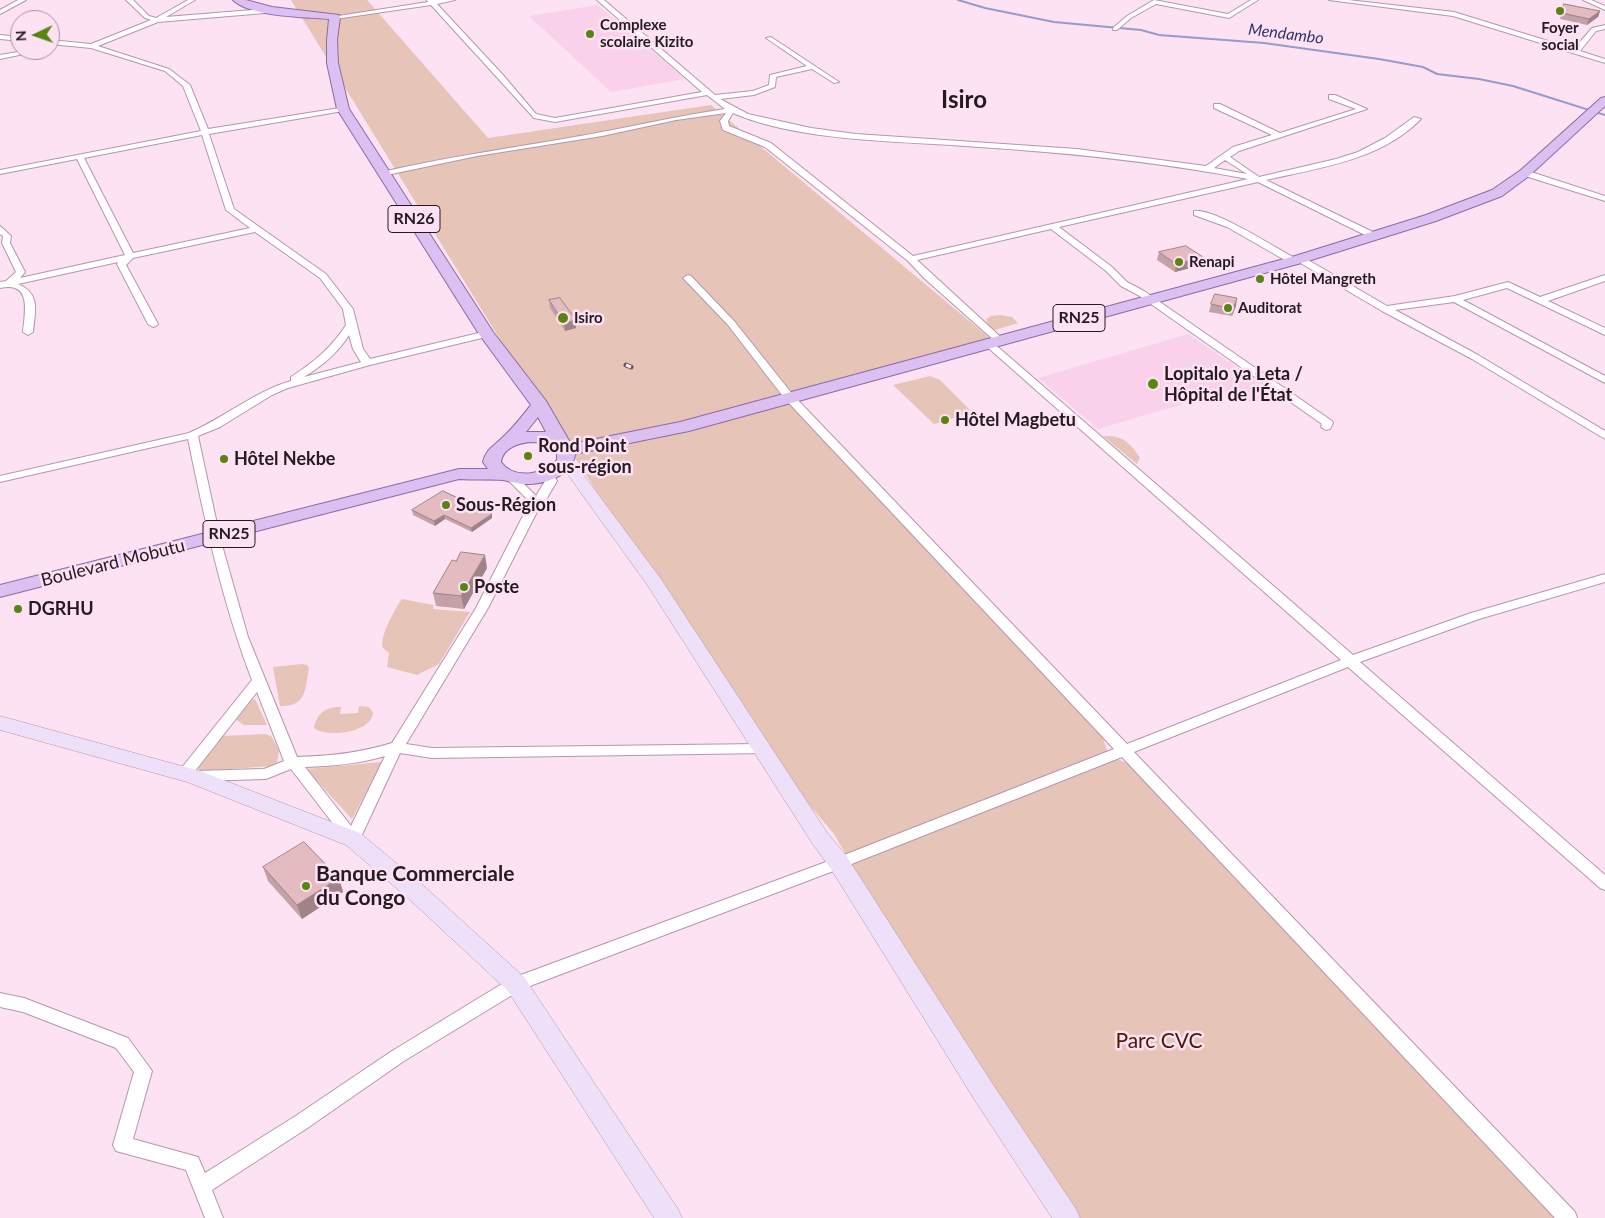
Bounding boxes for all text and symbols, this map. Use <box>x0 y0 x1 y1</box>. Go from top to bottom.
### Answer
marker: Foyer social <box>1554 5 1566 17</box>
north arrow <box>10 10 60 60</box>
place label: Complexe scolaire Kizito <box>600 16 693 51</box>
place label: Foyer social <box>1541 19 1579 54</box>
water label: Mendambo <box>1247 20 1325 48</box>
marker: Complexe scolaire Kizito <box>584 28 596 40</box>
text: N <box>12 30 29 42</box>
district label: Isiro <box>941 86 987 114</box>
road number: RN26 <box>388 205 440 232</box>
place label: Renapi <box>1189 253 1235 271</box>
marker: Renapi <box>1173 256 1185 268</box>
place label: Hôtel Mangreth <box>1270 270 1376 288</box>
marker: Hôtel Mangreth <box>1254 273 1266 285</box>
place label: Auditorat <box>1238 299 1302 317</box>
marker: Auditorat <box>1222 302 1234 314</box>
road number: RN25 <box>1053 304 1105 332</box>
place label: Isiro <box>574 309 603 327</box>
marker: Isiro <box>556 311 570 325</box>
place label: Lopitalo ya Leta / Hôpital de l'État <box>1164 363 1303 406</box>
marker: Lopitalo ya Leta / Hôpital de l'État <box>1146 377 1160 391</box>
place label: Hôtel Magbetu <box>955 409 1076 431</box>
marker: Hôtel Magbetu <box>939 414 951 426</box>
place label: Rond Point sous-région <box>538 435 632 478</box>
place label: Hôtel Nekbe <box>234 448 335 470</box>
marker: Rond Point sous-région <box>522 450 534 462</box>
marker: Hôtel Nekbe <box>218 453 230 465</box>
place label: Sous-Région <box>456 494 556 516</box>
marker: Sous-Région <box>440 499 452 511</box>
road number: RN25 <box>203 520 255 548</box>
street label: Boulevard Mobutu <box>39 535 187 591</box>
place label: Poste <box>474 576 519 598</box>
marker: Poste <box>458 581 470 593</box>
place label: DGRHU <box>28 598 94 620</box>
marker: DGRHU <box>12 603 24 615</box>
place label: Banque Commerciale du Congo <box>316 861 514 911</box>
marker: Banque Commerciale du Congo <box>300 880 312 892</box>
park label: Parc CVC <box>1115 1028 1203 1054</box>

